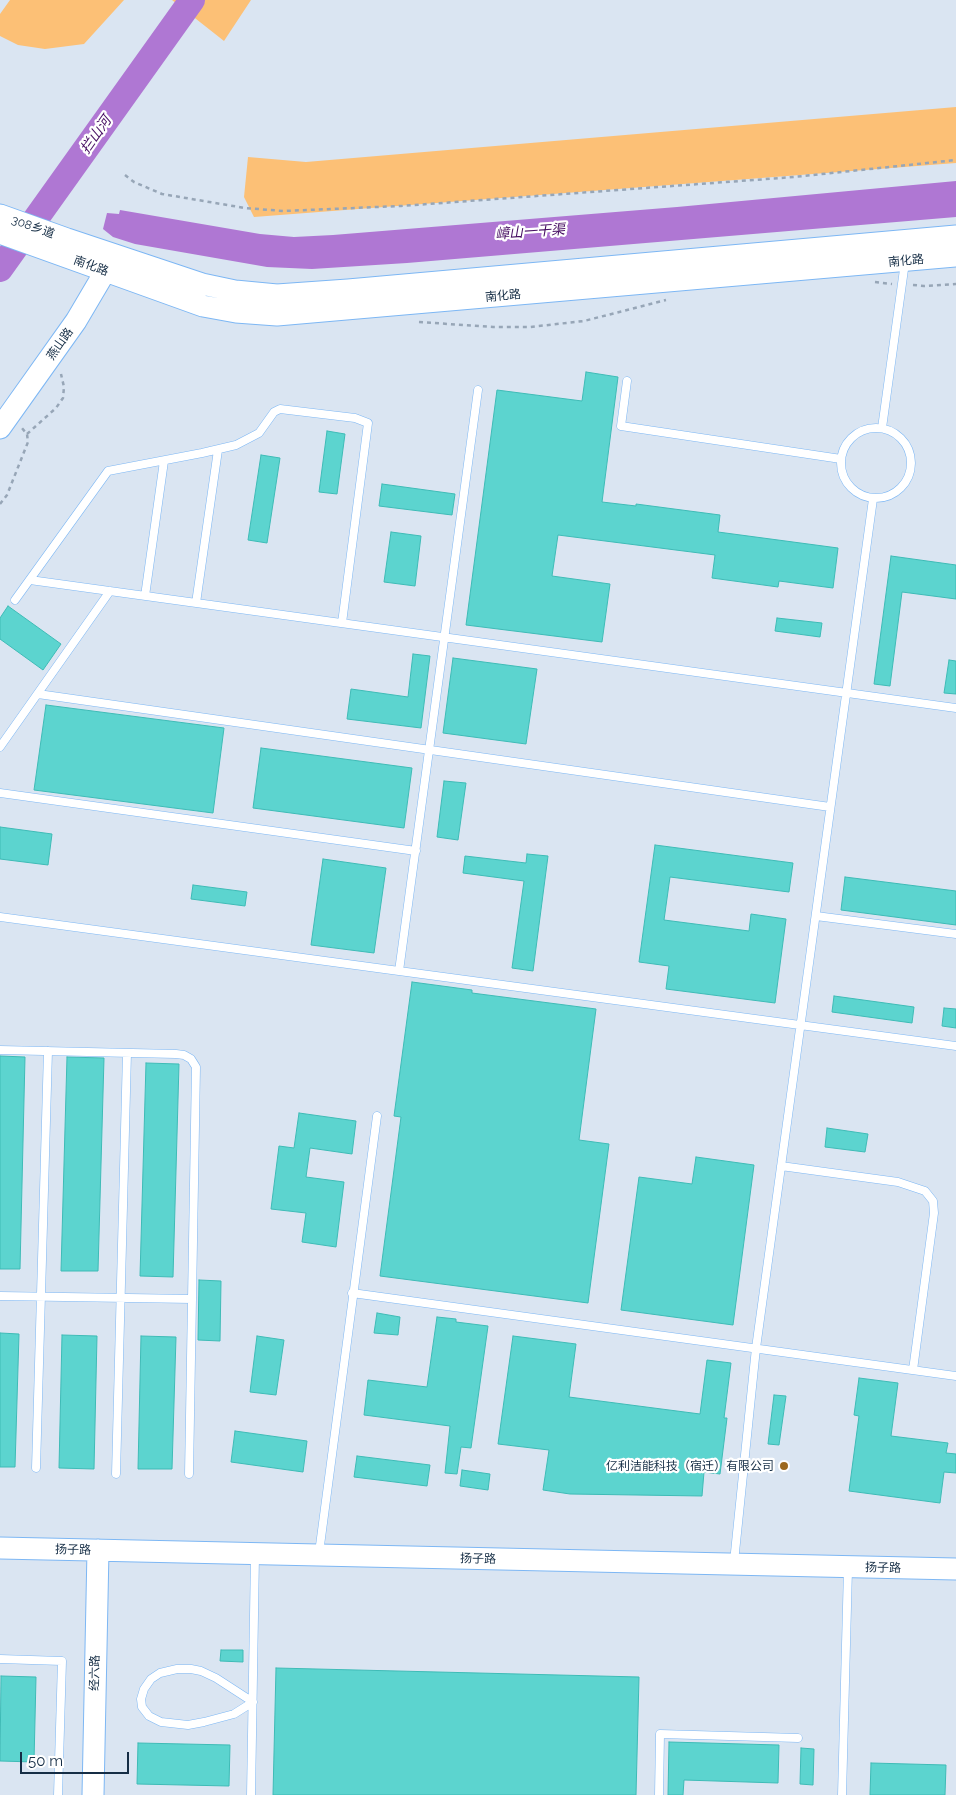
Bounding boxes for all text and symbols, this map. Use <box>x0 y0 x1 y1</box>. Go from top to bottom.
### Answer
water label: 拦山河 <box>77 113 115 157</box>
street label: 308乡道 <box>9 213 57 241</box>
water label: 嶂山一干渠 <box>494 221 566 243</box>
street label: 南化路 <box>887 252 925 270</box>
street label: 南化路 <box>72 253 110 279</box>
street label: 南化路 <box>484 287 522 305</box>
street label: 燕山路 <box>44 325 76 363</box>
place label: 亿利洁能科技（宿迁）有限公司 <box>606 1459 774 1473</box>
marker: 亿利洁能科技（宿迁）有限公司 <box>778 1460 790 1472</box>
street label: 扬子路 <box>55 1542 91 1558</box>
street label: 扬子路 <box>460 1551 496 1567</box>
street label: 扬子路 <box>865 1560 901 1576</box>
street label: 经六路 <box>87 1655 103 1691</box>
scale bar <box>22 1742 131 1774</box>
text: 50 m <box>28 1752 63 1770</box>

